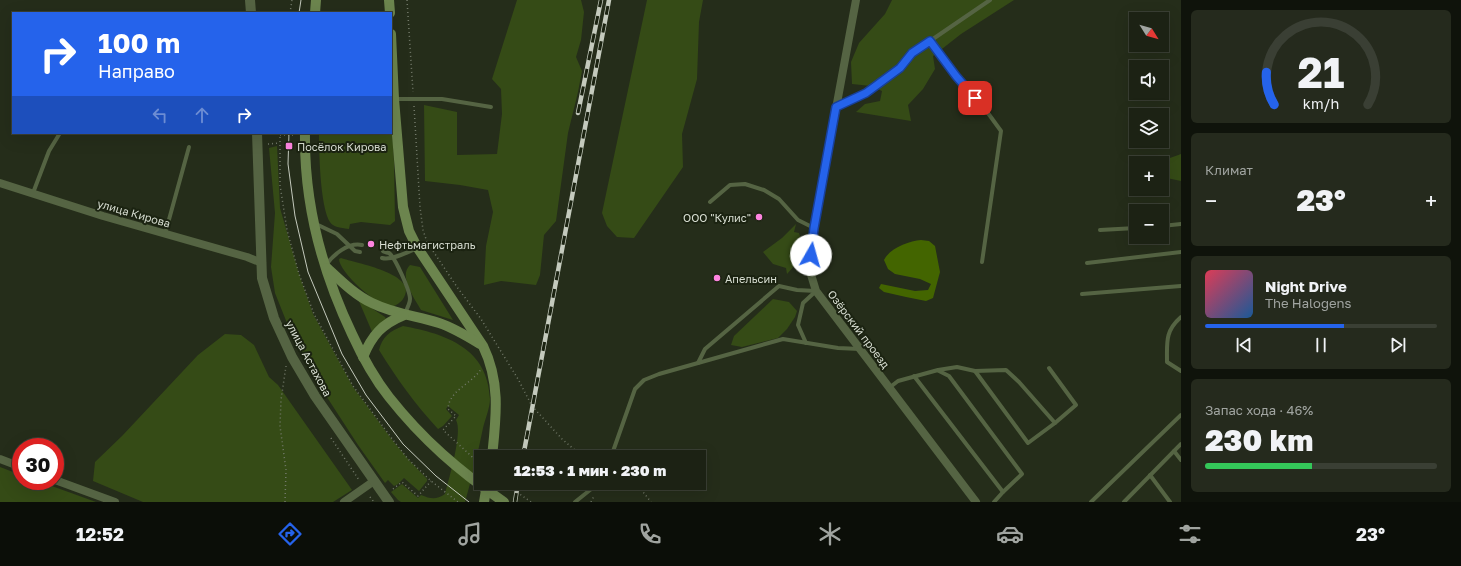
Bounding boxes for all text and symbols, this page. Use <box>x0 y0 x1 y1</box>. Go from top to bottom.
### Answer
north arrow <box>1129 12 1169 52</box>
map controls <box>1129 12 1169 244</box>
text: 100 m <box>98 26 180 59</box>
icon: right <box>32 28 84 80</box>
text: 21 <box>1298 46 1344 96</box>
text: Направо <box>98 60 175 82</box>
button: sound <box>1129 60 1169 100</box>
pin <box>958 81 992 115</box>
icon: arrive <box>964 87 986 109</box>
text: km/h <box>1303 94 1339 111</box>
icon: left <box>149 104 171 126</box>
icon: ahead <box>191 104 213 126</box>
icon: right <box>233 104 255 126</box>
button: layers <box>1129 108 1169 148</box>
place label: Посёлок Кирова <box>297 140 386 153</box>
marker: Посёлок Кирова <box>284 141 294 151</box>
button: + <box>1129 156 1169 196</box>
text: Климат <box>1205 162 1253 178</box>
text: 23° <box>1296 182 1346 218</box>
text: − <box>1205 187 1217 214</box>
text: + <box>1425 187 1437 214</box>
street label: улица Кирова <box>96 196 172 230</box>
button: − <box>1129 204 1169 244</box>
place label: ООО "Кулис" <box>683 211 751 224</box>
marker: ООО "Кулис" <box>754 212 764 222</box>
position arrow <box>790 234 832 276</box>
place label: Нефтьмагистраль <box>379 238 476 251</box>
marker: Нефтьмагистраль <box>366 239 376 249</box>
place label: Апельсин <box>725 272 777 285</box>
marker: Апельсин <box>712 273 722 283</box>
text: Night Drive <box>1265 277 1347 295</box>
street label: Озёрский проезд <box>825 287 893 371</box>
text: The Halogens <box>1265 295 1351 311</box>
street label: улица Астахова <box>283 318 335 398</box>
icon: previous <box>1233 334 1255 356</box>
icon: pause <box>1310 334 1332 356</box>
icon: next <box>1387 334 1409 356</box>
text: Запас хода · 46% <box>1205 402 1313 418</box>
text: 230 km <box>1205 422 1313 458</box>
speed limit sign: 30 <box>12 438 64 490</box>
text: 12:53 · 1 мин · 230 m <box>514 461 666 479</box>
icon: directions <box>276 520 304 548</box>
icon: music <box>456 520 484 548</box>
icon: phone <box>636 520 664 548</box>
icon: climate <box>816 520 844 548</box>
icon: car <box>996 520 1024 548</box>
icon: filters <box>1176 520 1204 548</box>
text: 12:52 <box>76 523 124 545</box>
text: 23° <box>1356 523 1385 545</box>

